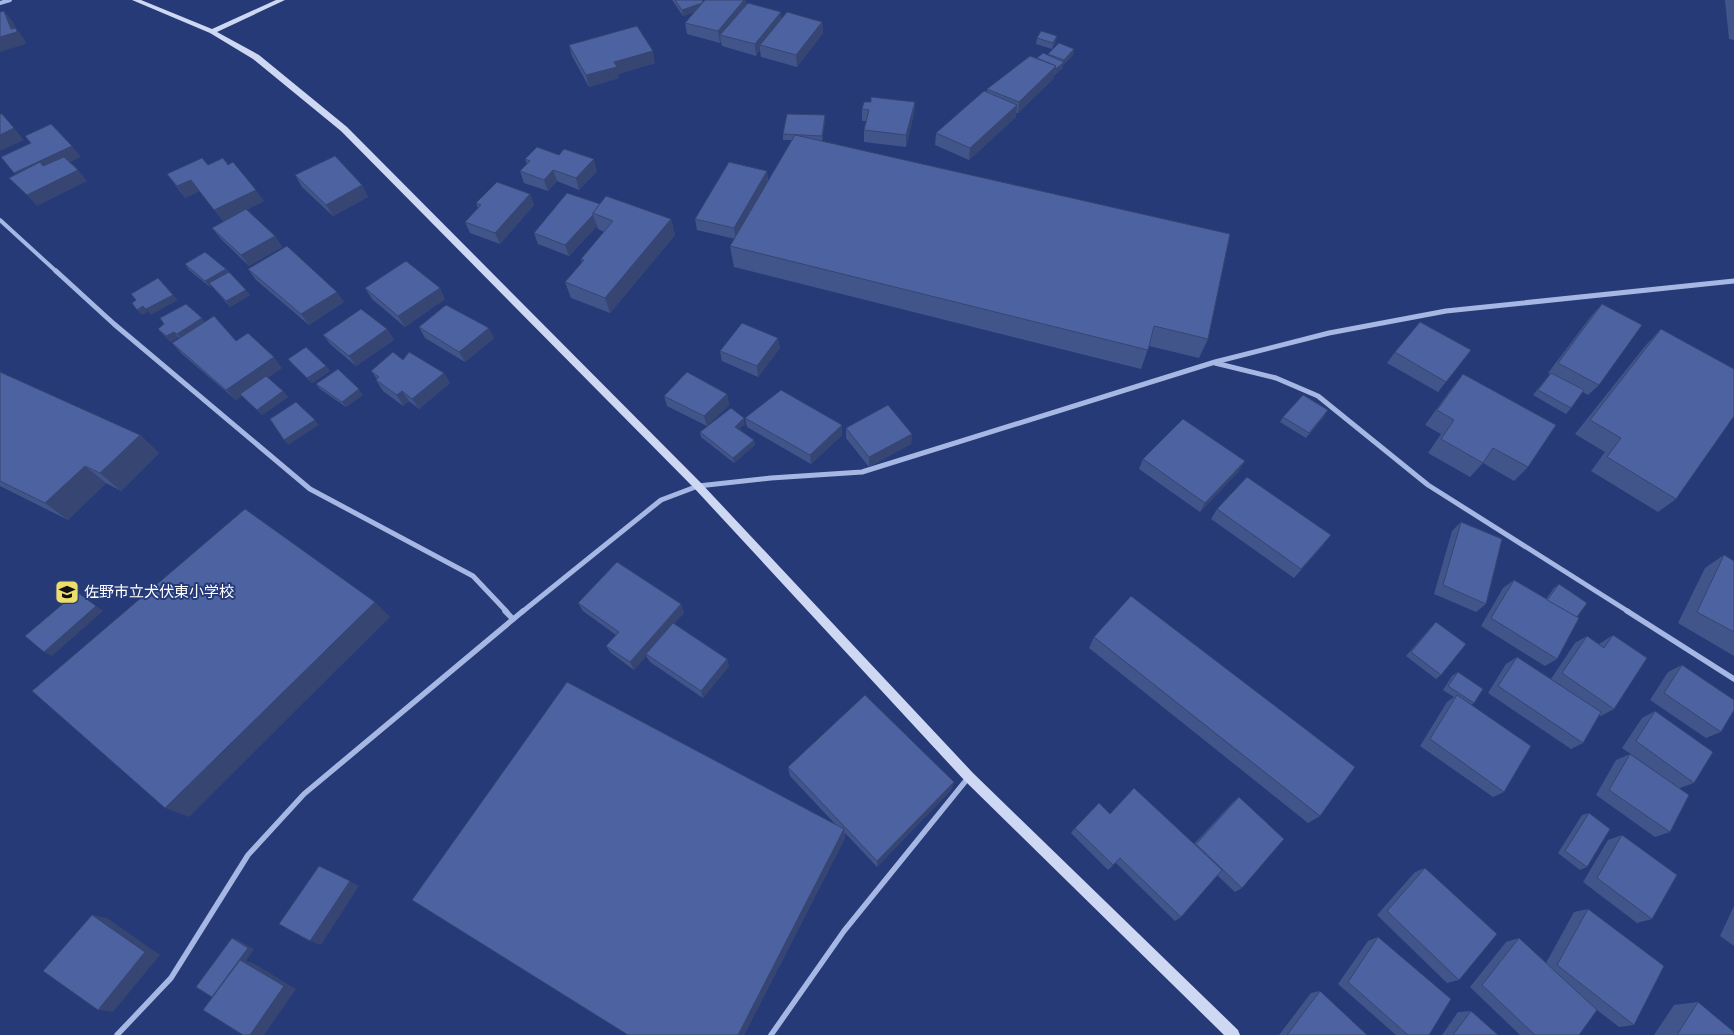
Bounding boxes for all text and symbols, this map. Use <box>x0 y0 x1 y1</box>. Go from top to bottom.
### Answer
school or university icon: 佐野市立犬伏東小学校 <box>54 579 80 605</box>
place label: 佐野市立犬伏東小学校 <box>84 583 234 602</box>

